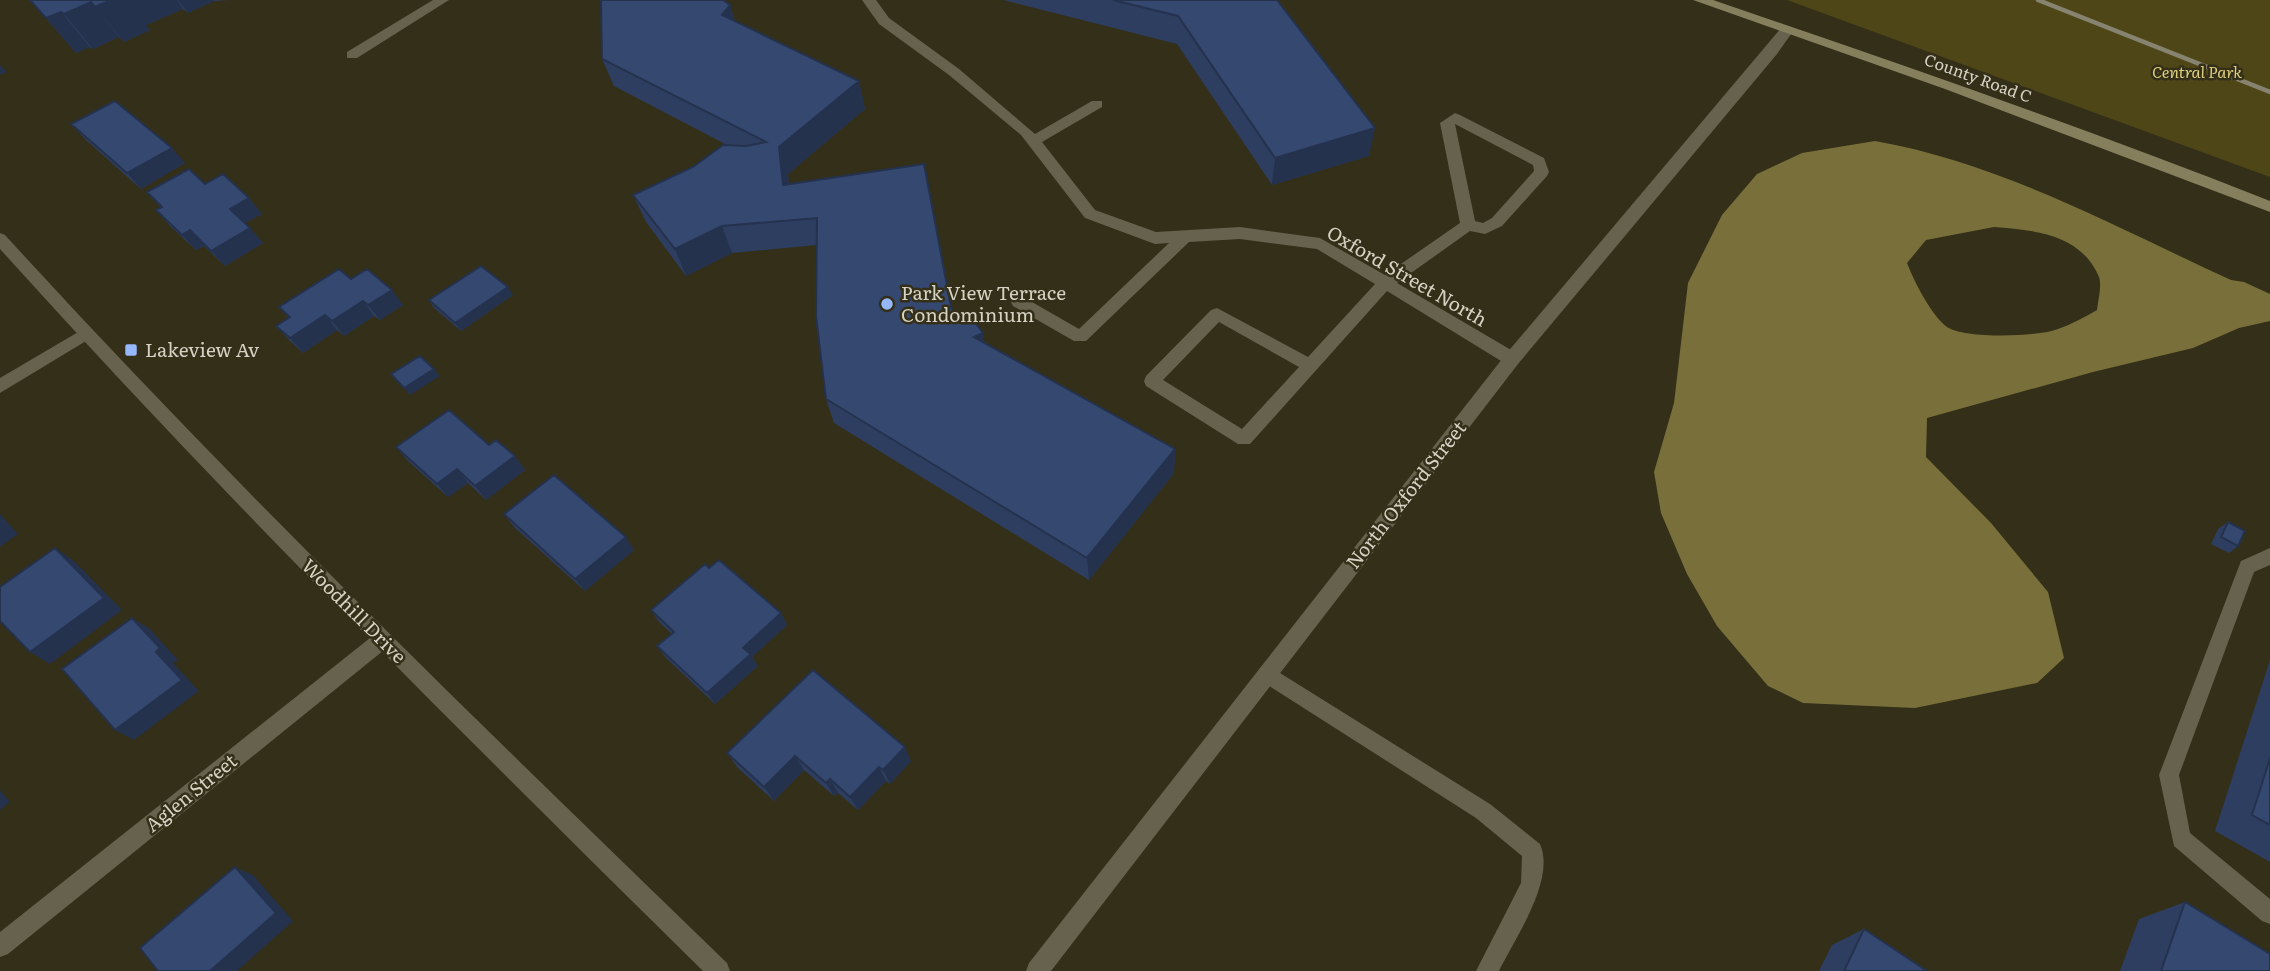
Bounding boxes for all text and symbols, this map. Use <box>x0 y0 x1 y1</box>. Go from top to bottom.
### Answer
street label: County Road C <box>1921 47 2035 108</box>
park label: Central Park <box>2152 59 2242 83</box>
street label: Oxford Street North <box>1322 218 1493 332</box>
place label: Park View Terrace Condominium <box>901 278 1066 328</box>
marker: Park View Terrace Condominium <box>879 296 895 312</box>
place label: Lakeview Av <box>145 335 260 363</box>
marker: Lakeview Av <box>123 342 139 358</box>
street label: North Oxford Street <box>1339 414 1472 574</box>
street label: Woodhill Drive <box>296 551 414 669</box>
street label: Aglen Street <box>138 746 243 838</box>

